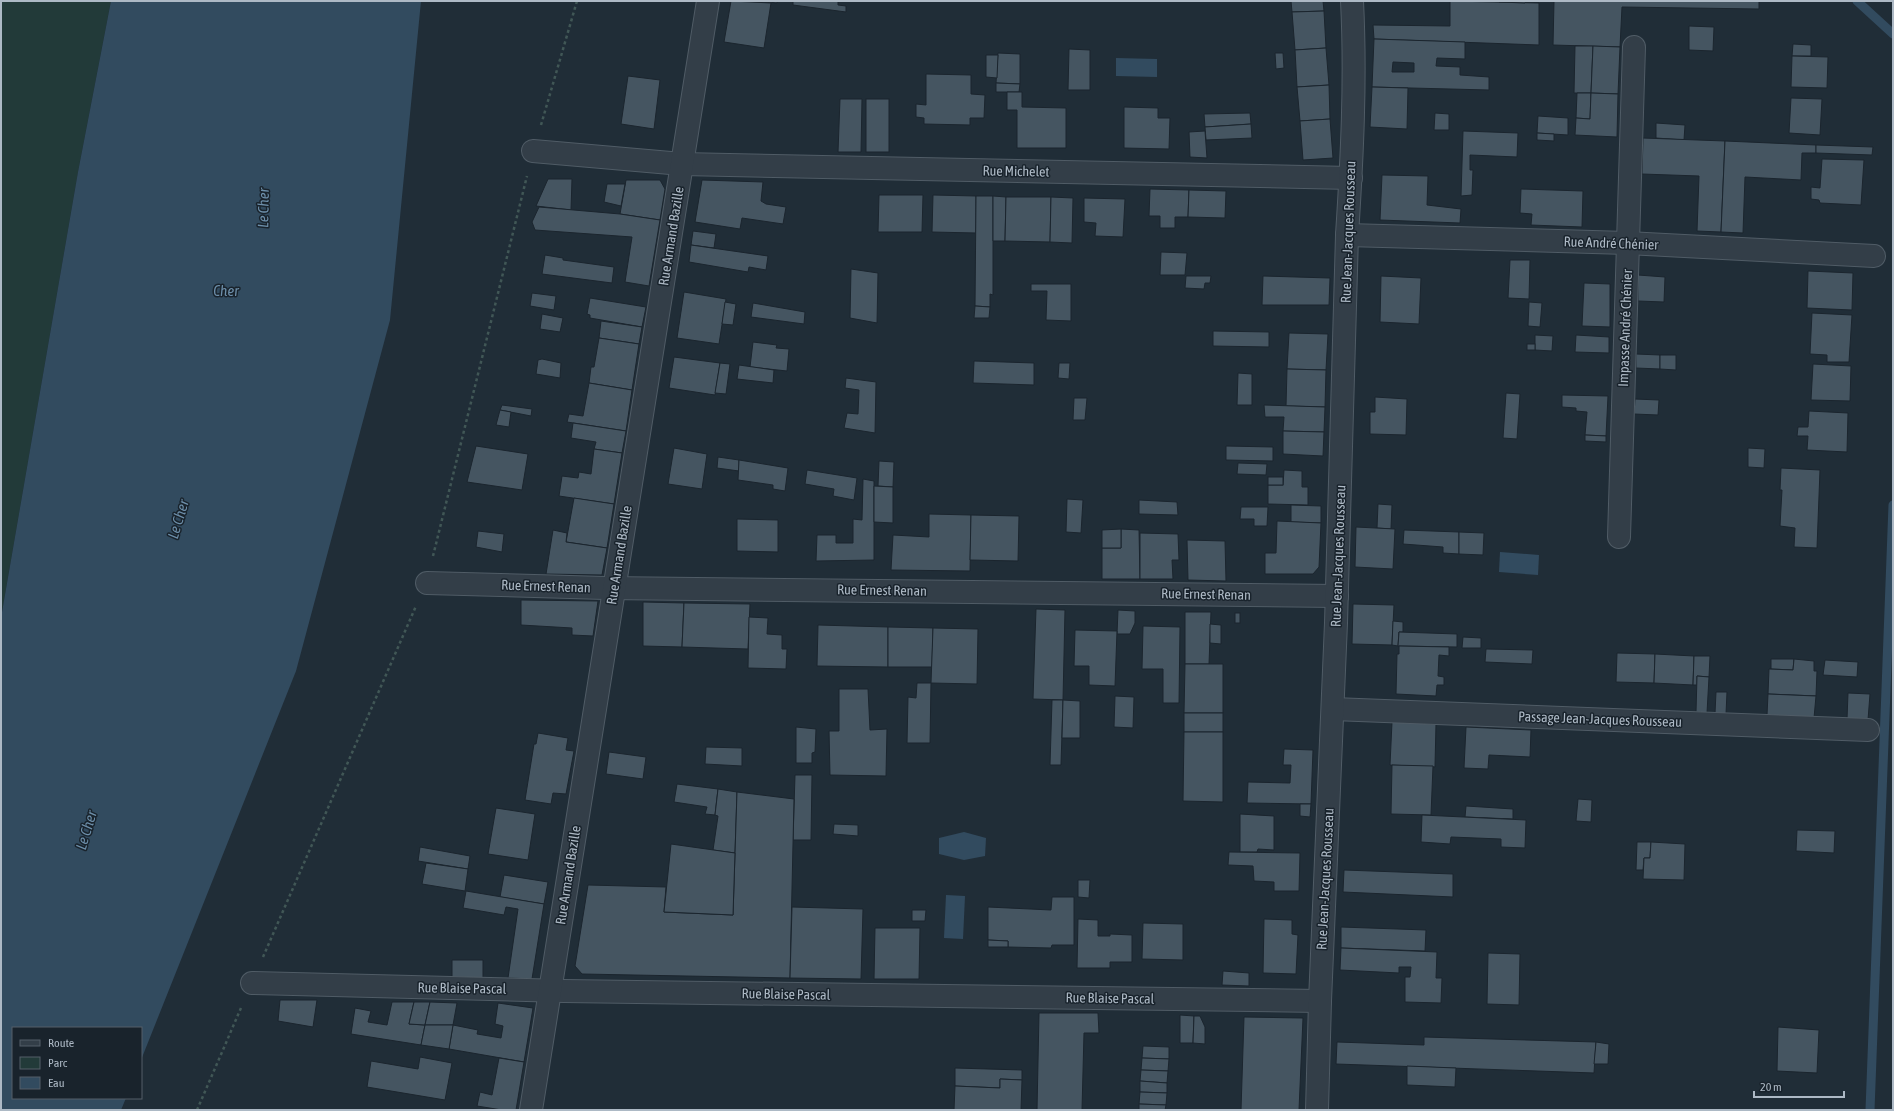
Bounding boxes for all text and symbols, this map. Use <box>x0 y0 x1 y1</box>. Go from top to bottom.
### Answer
street label: Rue Jean-Jacques Rousseau <box>1338 161 1358 303</box>
street label: Rue Michelet <box>982 162 1050 180</box>
street label: Rue Armand Bazille <box>655 185 687 287</box>
water label: Le Cher <box>254 187 272 228</box>
street label: Rue André Chénier <box>1563 233 1659 253</box>
street label: Impasse André Chénier <box>1615 268 1635 387</box>
water label: Cher <box>213 282 239 299</box>
street label: Rue Jean-Jacques Rousseau <box>1328 485 1348 627</box>
water label: Le Cher <box>164 497 192 541</box>
street label: Rue Armand Bazille <box>603 504 635 606</box>
street label: Rue Ernest Renan <box>501 576 591 596</box>
street label: Rue Ernest Renan <box>837 581 927 599</box>
street label: Rue Ernest Renan <box>1161 585 1251 603</box>
street label: Passage Jean-Jacques Rousseau <box>1518 708 1682 730</box>
water label: Le Cher <box>72 808 100 852</box>
street label: Rue Jean-Jacques Rousseau <box>1313 808 1337 950</box>
street label: Rue Armand Bazille <box>552 824 584 926</box>
street label: Rue Blaise Pascal <box>417 979 507 997</box>
street label: Rue Blaise Pascal <box>741 985 831 1003</box>
street label: Rue Blaise Pascal <box>1065 989 1155 1007</box>
legend <box>12 1027 142 1099</box>
text: Route <box>48 1036 74 1050</box>
text: Parc <box>48 1056 68 1070</box>
scale bar <box>1754 1073 1844 1099</box>
text: Eau <box>48 1076 65 1090</box>
text: 20 m <box>1760 1080 1782 1094</box>

